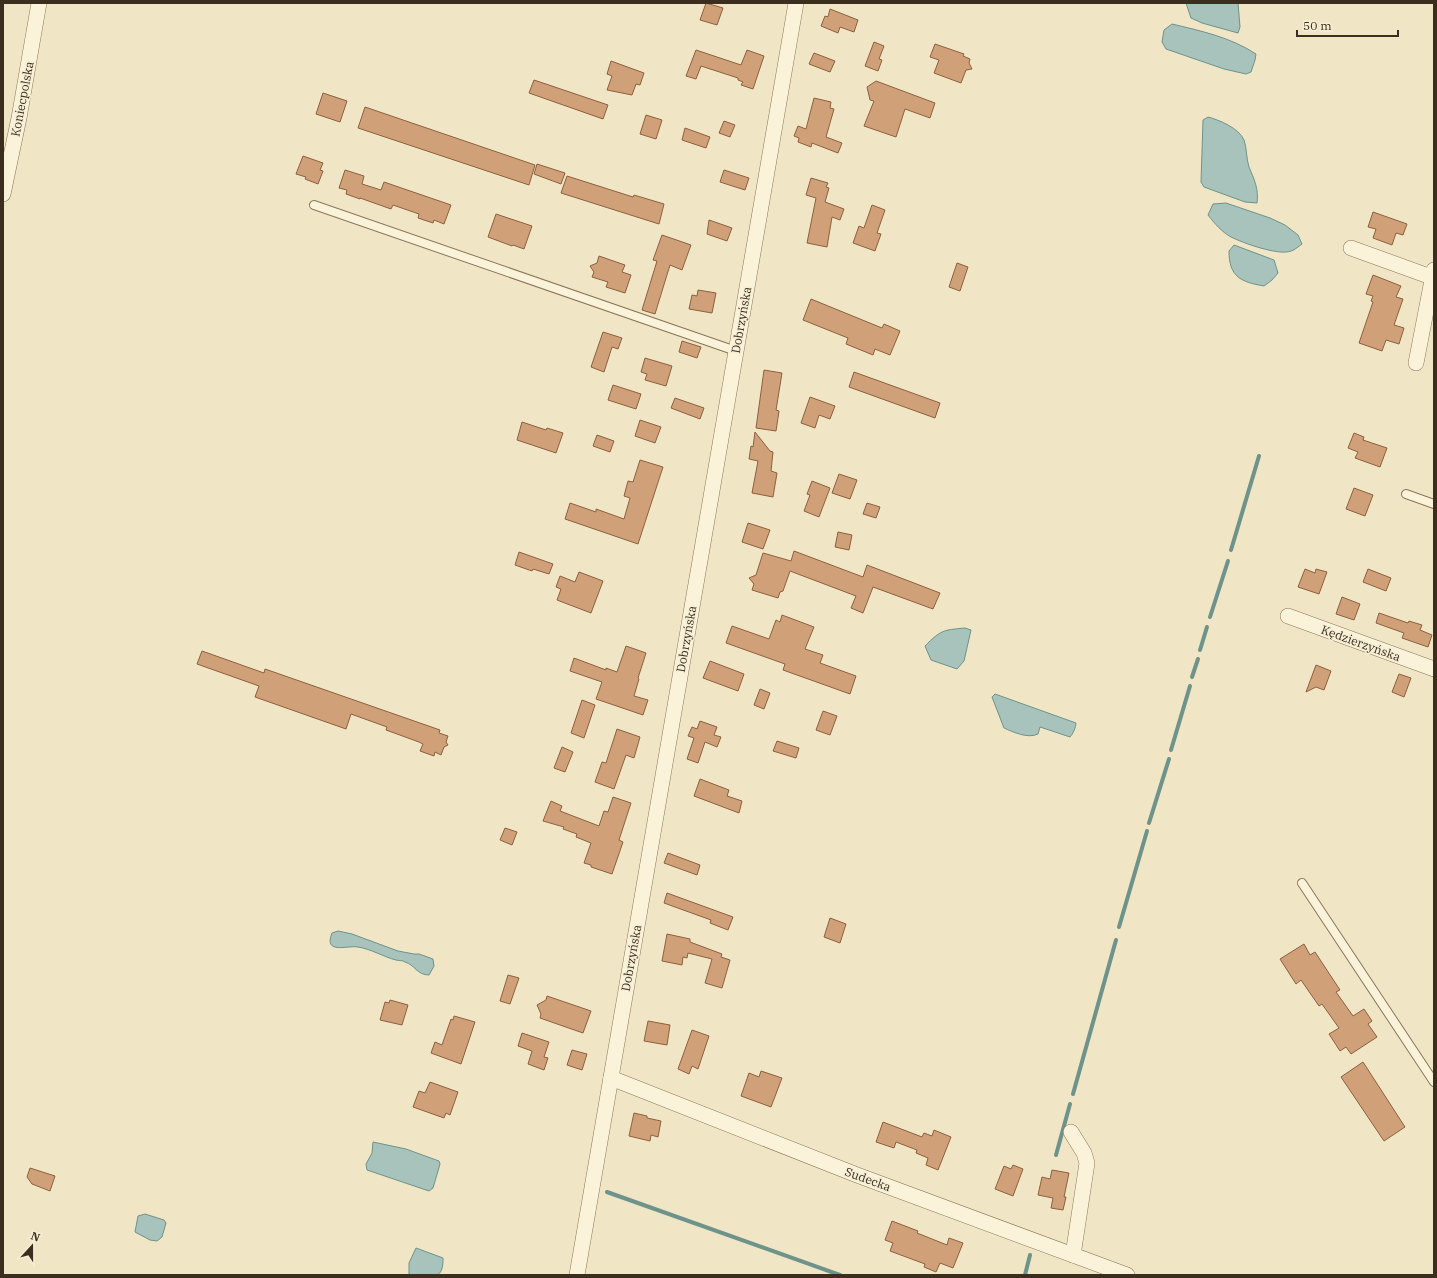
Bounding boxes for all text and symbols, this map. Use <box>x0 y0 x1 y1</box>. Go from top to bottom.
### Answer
scale bar <box>1297 12 1398 38</box>
text: 50 m <box>1303 18 1332 33</box>
street label: Koniecpolska <box>7 60 37 138</box>
street label: Dobrzyńska <box>728 285 754 354</box>
street label: Dobrzyńska <box>673 604 699 673</box>
street label: Kędzierzyńska <box>1319 622 1403 664</box>
street label: Dobrzyńska <box>618 923 644 992</box>
street label: Sudecka <box>843 1164 894 1194</box>
north arrow <box>12 1226 52 1266</box>
text: N <box>29 1229 42 1245</box>

